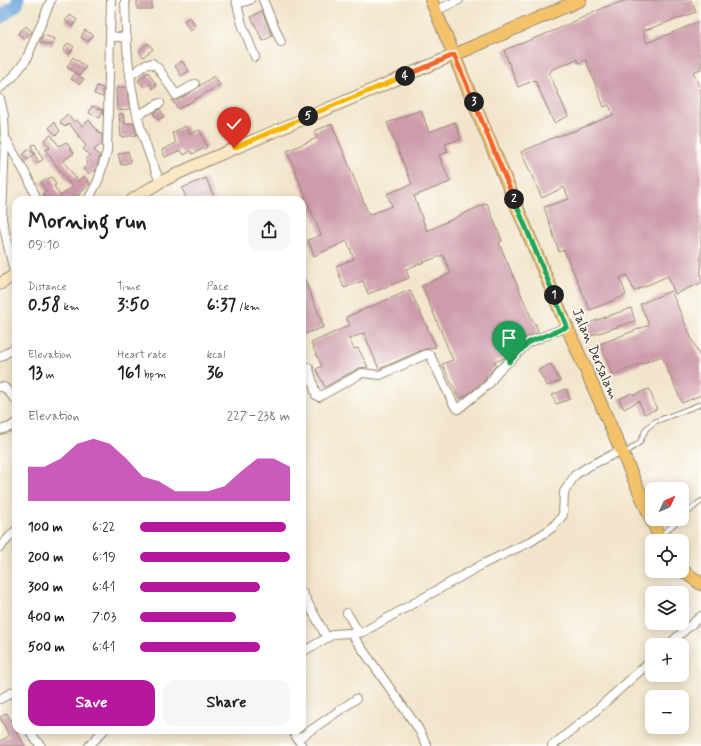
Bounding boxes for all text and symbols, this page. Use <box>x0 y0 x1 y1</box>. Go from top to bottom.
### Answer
pin: 4 <box>395 66 415 86</box>
text: 4 <box>402 69 408 83</box>
pin: 3 <box>464 92 484 112</box>
text: 3 <box>472 95 476 109</box>
pin: 5 <box>298 106 318 126</box>
pin <box>217 107 251 148</box>
text: 5 <box>305 109 311 123</box>
icon: check <box>223 113 245 135</box>
pin: 2 <box>504 189 524 209</box>
text: 2 <box>511 192 517 206</box>
text: Morning run <box>28 208 147 236</box>
button: share <box>248 209 290 251</box>
text: 09:10 <box>28 237 60 254</box>
text: Distance <box>28 280 67 294</box>
text: Time <box>117 280 140 294</box>
text: Pace <box>207 280 229 294</box>
pin: 1 <box>544 285 564 305</box>
text: 1 <box>552 288 556 302</box>
text: 0.58 <box>28 294 61 316</box>
text: 3:50 <box>117 294 149 316</box>
text: 6:37 <box>207 294 236 316</box>
text: km <box>61 300 80 314</box>
text: /km <box>236 300 260 314</box>
street label: Jalan Dersalam <box>568 305 622 403</box>
pin <box>492 321 526 362</box>
icon: arrive <box>498 327 520 349</box>
text: Elevation <box>28 348 71 362</box>
text: Heart rate <box>117 348 167 362</box>
text: kcal <box>207 348 225 362</box>
text: 13 <box>28 362 43 384</box>
text: 161 <box>117 362 141 384</box>
text: 36 <box>207 362 224 384</box>
text: m <box>43 368 55 382</box>
text: bpm <box>141 368 166 382</box>
text: Elevation <box>28 408 79 425</box>
text: 227–238 m <box>227 408 290 425</box>
north arrow <box>645 482 689 526</box>
map controls <box>645 482 689 734</box>
text: 100 m <box>28 519 63 536</box>
text: 6:22 <box>92 519 115 536</box>
button: locate <box>645 534 689 578</box>
text: 200 m <box>28 549 63 566</box>
text: 6:19 <box>92 549 116 566</box>
text: 300 m <box>28 579 63 596</box>
text: 6:41 <box>92 579 115 596</box>
button: layers <box>645 586 689 630</box>
text: 400 m <box>28 609 65 626</box>
text: 7:03 <box>92 609 116 626</box>
button: + <box>645 638 689 682</box>
text: 500 m <box>28 639 65 656</box>
text: 6:41 <box>92 639 115 656</box>
button: Save <box>28 680 155 726</box>
button: Share <box>163 680 290 726</box>
button: − <box>645 690 689 734</box>

